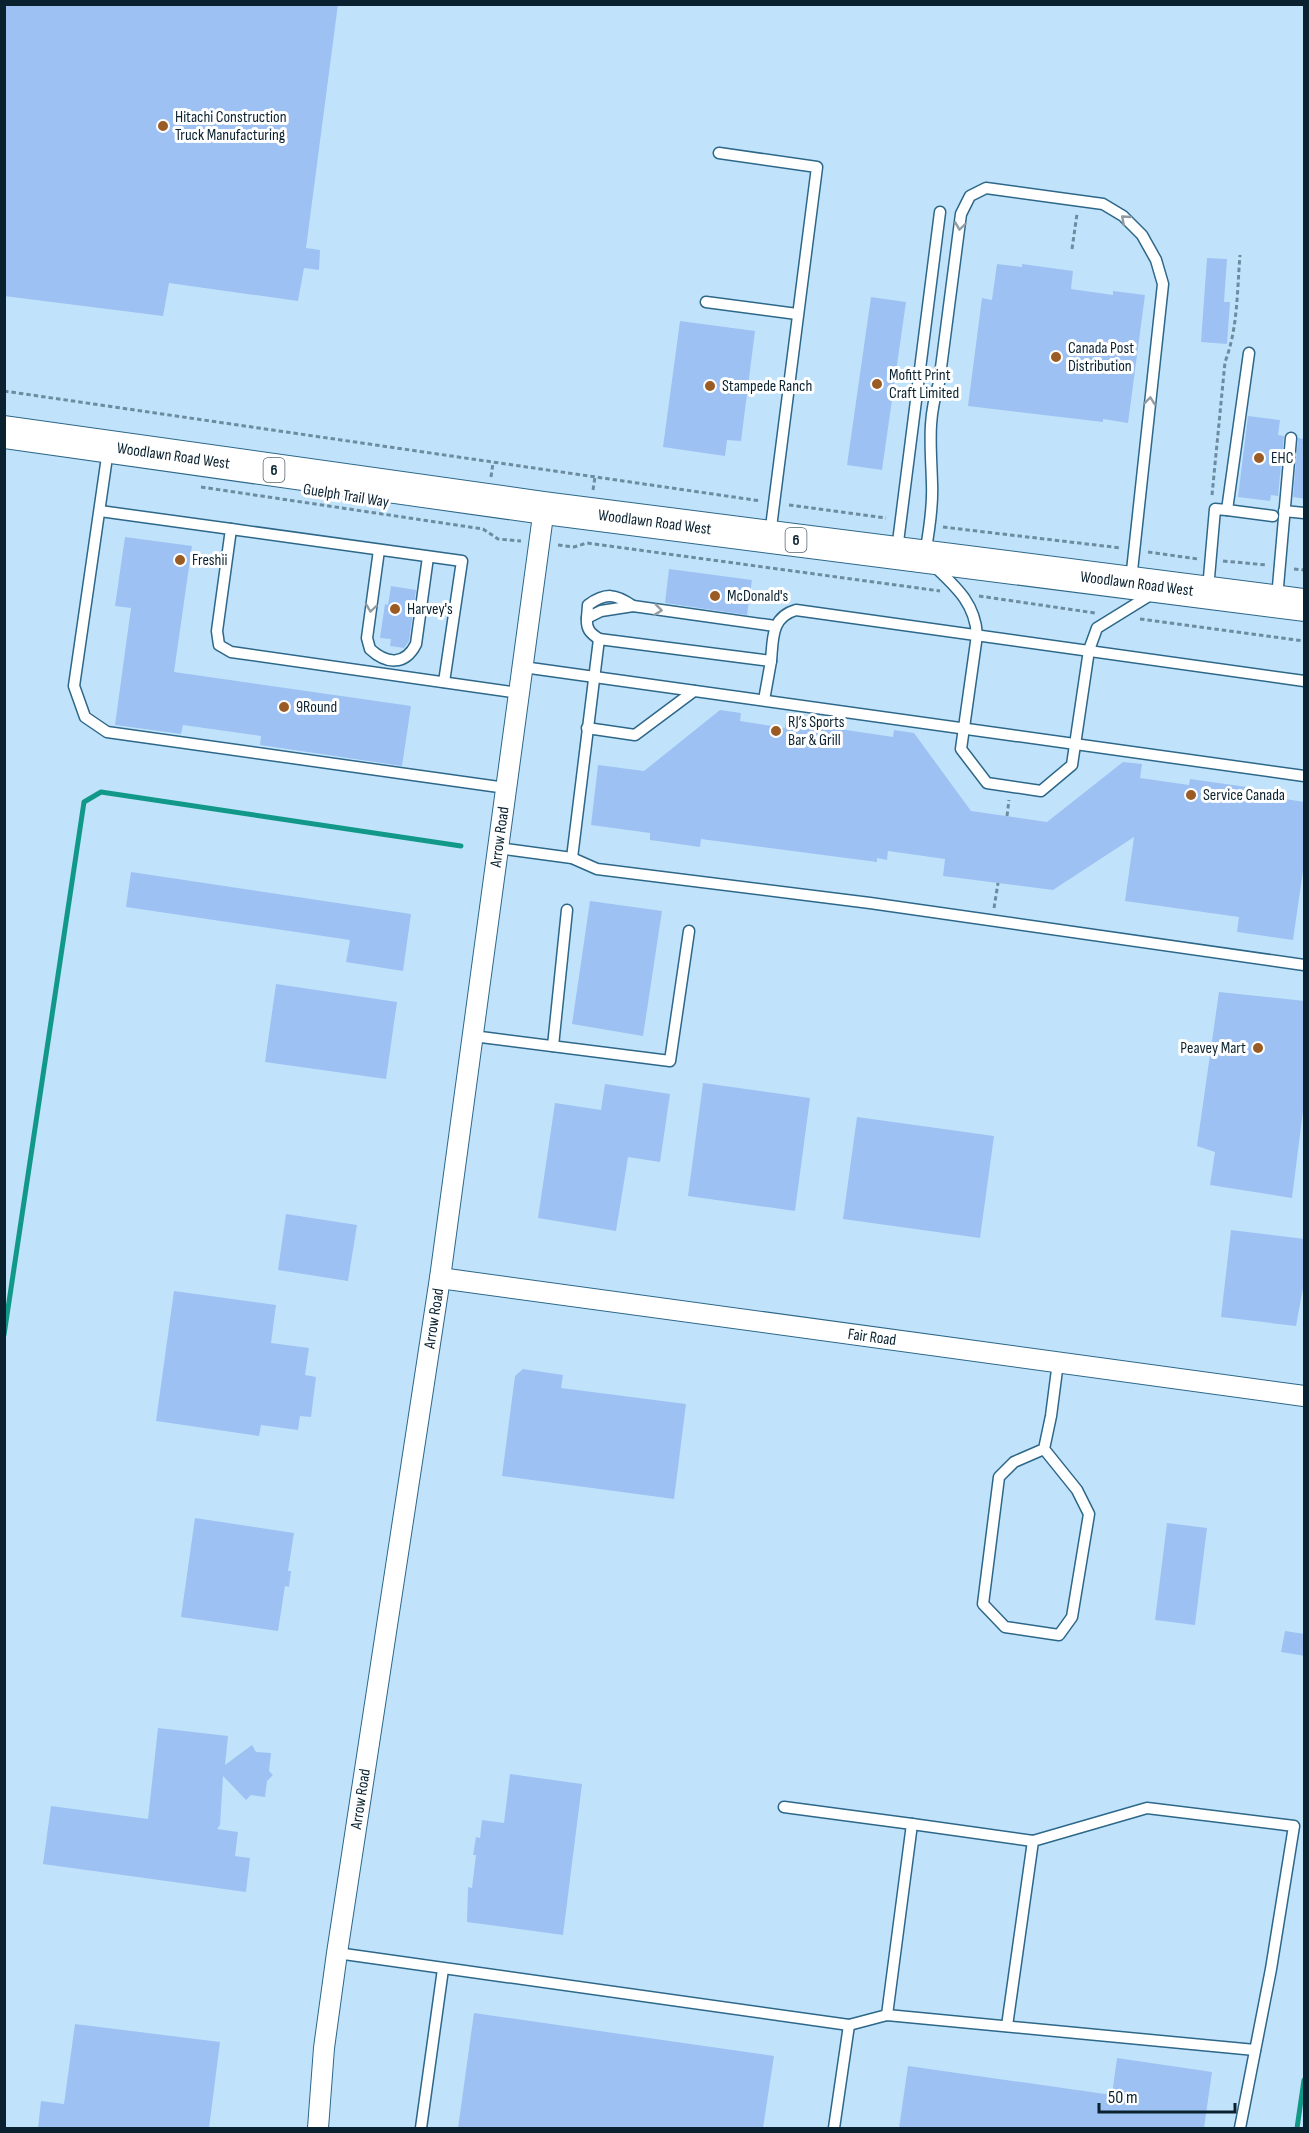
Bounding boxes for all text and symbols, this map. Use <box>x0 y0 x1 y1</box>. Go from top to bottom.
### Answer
place label: Hitachi Construction Truck Manufacturing <box>175 108 287 145</box>
marker: Hitachi Construction Truck Manufacturing <box>156 119 170 133</box>
one-way arrow <box>1120 215 1131 226</box>
one-way arrow <box>954 221 966 231</box>
place label: Canada Post Distribution <box>1068 339 1134 376</box>
marker: Canada Post Distribution <box>1049 350 1063 364</box>
place label: Mofitt Print Craft Limited <box>889 366 959 403</box>
place label: Stampede Ranch <box>722 377 812 396</box>
marker: Mofitt Print Craft Limited <box>870 377 884 391</box>
marker: Stampede Ranch <box>703 379 717 393</box>
one-way arrow <box>1143 396 1156 406</box>
street label: Woodlawn Road West <box>116 438 231 473</box>
place label: EHC <box>1271 449 1294 468</box>
marker: EHC <box>1252 451 1266 465</box>
road number: 6 <box>264 458 284 482</box>
street label: Guelph Trail Way <box>302 480 390 512</box>
street label: Woodlawn Road West <box>597 505 713 539</box>
road number: 6 <box>786 528 806 552</box>
place label: Freshii <box>192 551 227 570</box>
marker: Freshii <box>173 553 187 567</box>
street label: Woodlawn Road West <box>1079 567 1195 600</box>
place label: McDonald's <box>727 587 789 606</box>
marker: McDonald's <box>708 589 722 603</box>
place label: Harvey's <box>407 600 453 619</box>
marker: Harvey's <box>388 602 402 616</box>
one-way arrow <box>366 603 378 612</box>
one-way arrow <box>653 604 662 616</box>
place label: 9Round <box>296 698 337 717</box>
marker: 9Round <box>277 700 291 714</box>
place label: RJ’s Sports Bar & Grill <box>788 713 845 750</box>
marker: RJ’s Sports Bar & Grill <box>769 724 783 738</box>
place label: Service Canada <box>1203 786 1285 805</box>
marker: Service Canada <box>1184 788 1198 802</box>
street label: Arrow Road <box>486 805 513 869</box>
place label: Peavey Mart <box>1180 1039 1246 1058</box>
marker: Peavey Mart <box>1251 1041 1265 1055</box>
street label: Arrow Road <box>420 1287 448 1351</box>
street label: Fair Road <box>847 1324 897 1350</box>
street label: Arrow Road <box>346 1767 374 1831</box>
scale bar <box>1099 2076 1236 2114</box>
text: 50 m <box>1108 2087 1138 2108</box>

